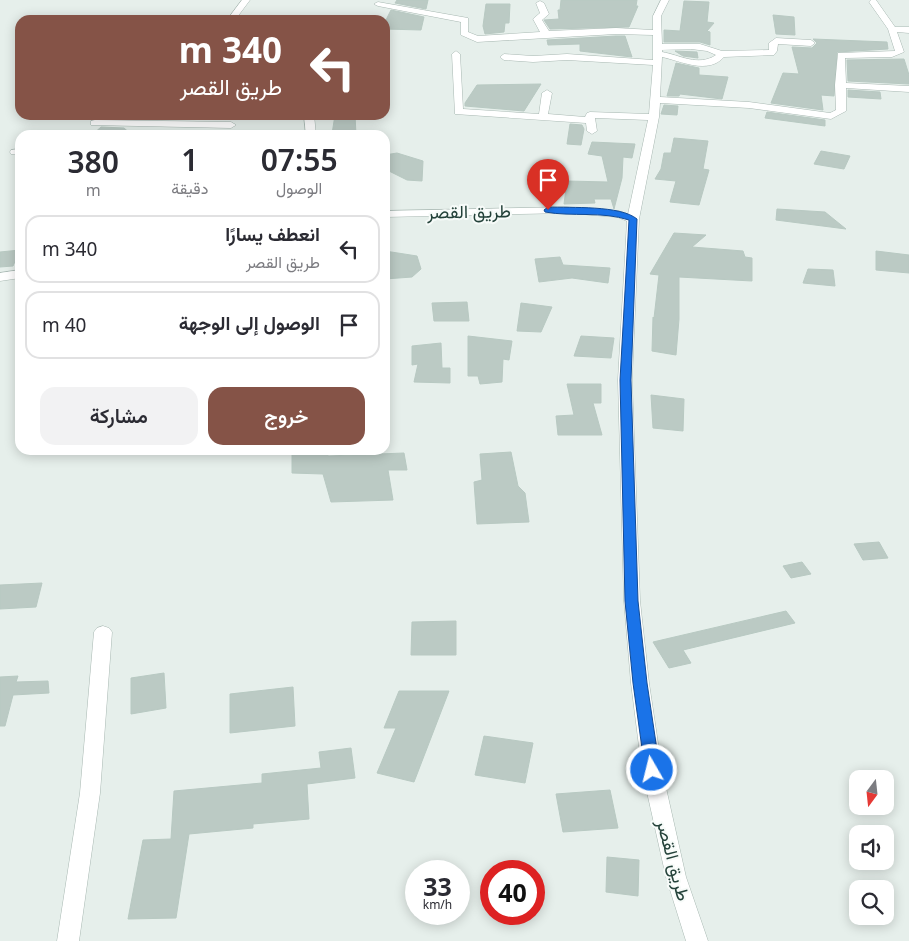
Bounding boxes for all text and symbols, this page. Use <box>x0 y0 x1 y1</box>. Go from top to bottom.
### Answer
text: 340 m <box>179 26 282 73</box>
icon: left <box>300 35 365 100</box>
text: طريق القصر <box>180 71 282 101</box>
text: 1 <box>181 139 198 180</box>
text: 07:55 <box>261 139 338 180</box>
text: 380 <box>67 141 119 182</box>
pin <box>527 159 569 210</box>
icon: arrive <box>534 166 562 194</box>
text: دقيقة <box>171 177 208 199</box>
text: الوصول <box>276 177 322 199</box>
text: m <box>86 179 101 201</box>
street label: طريق القصر <box>426 198 511 224</box>
text: انعطف يسارًا <box>225 221 320 247</box>
icon: left <box>335 235 363 263</box>
text: 340 m <box>42 236 97 262</box>
text: طريق القصر <box>246 251 320 273</box>
text: الوصول إلى الوجهة <box>179 310 320 336</box>
icon: arrive <box>335 311 363 339</box>
text: 40 m <box>42 312 86 338</box>
button: مشاركة <box>40 387 198 445</box>
button: خروج <box>208 387 365 445</box>
position arrow <box>625 743 677 795</box>
north arrow <box>849 770 894 815</box>
map controls <box>849 770 894 925</box>
street label: طريق القصر <box>651 816 696 903</box>
button: sound <box>849 825 894 870</box>
speed limit sign: 40 <box>480 860 545 925</box>
text: 33 <box>423 869 452 903</box>
button: search <box>849 880 894 925</box>
text: km/h <box>423 896 452 913</box>

